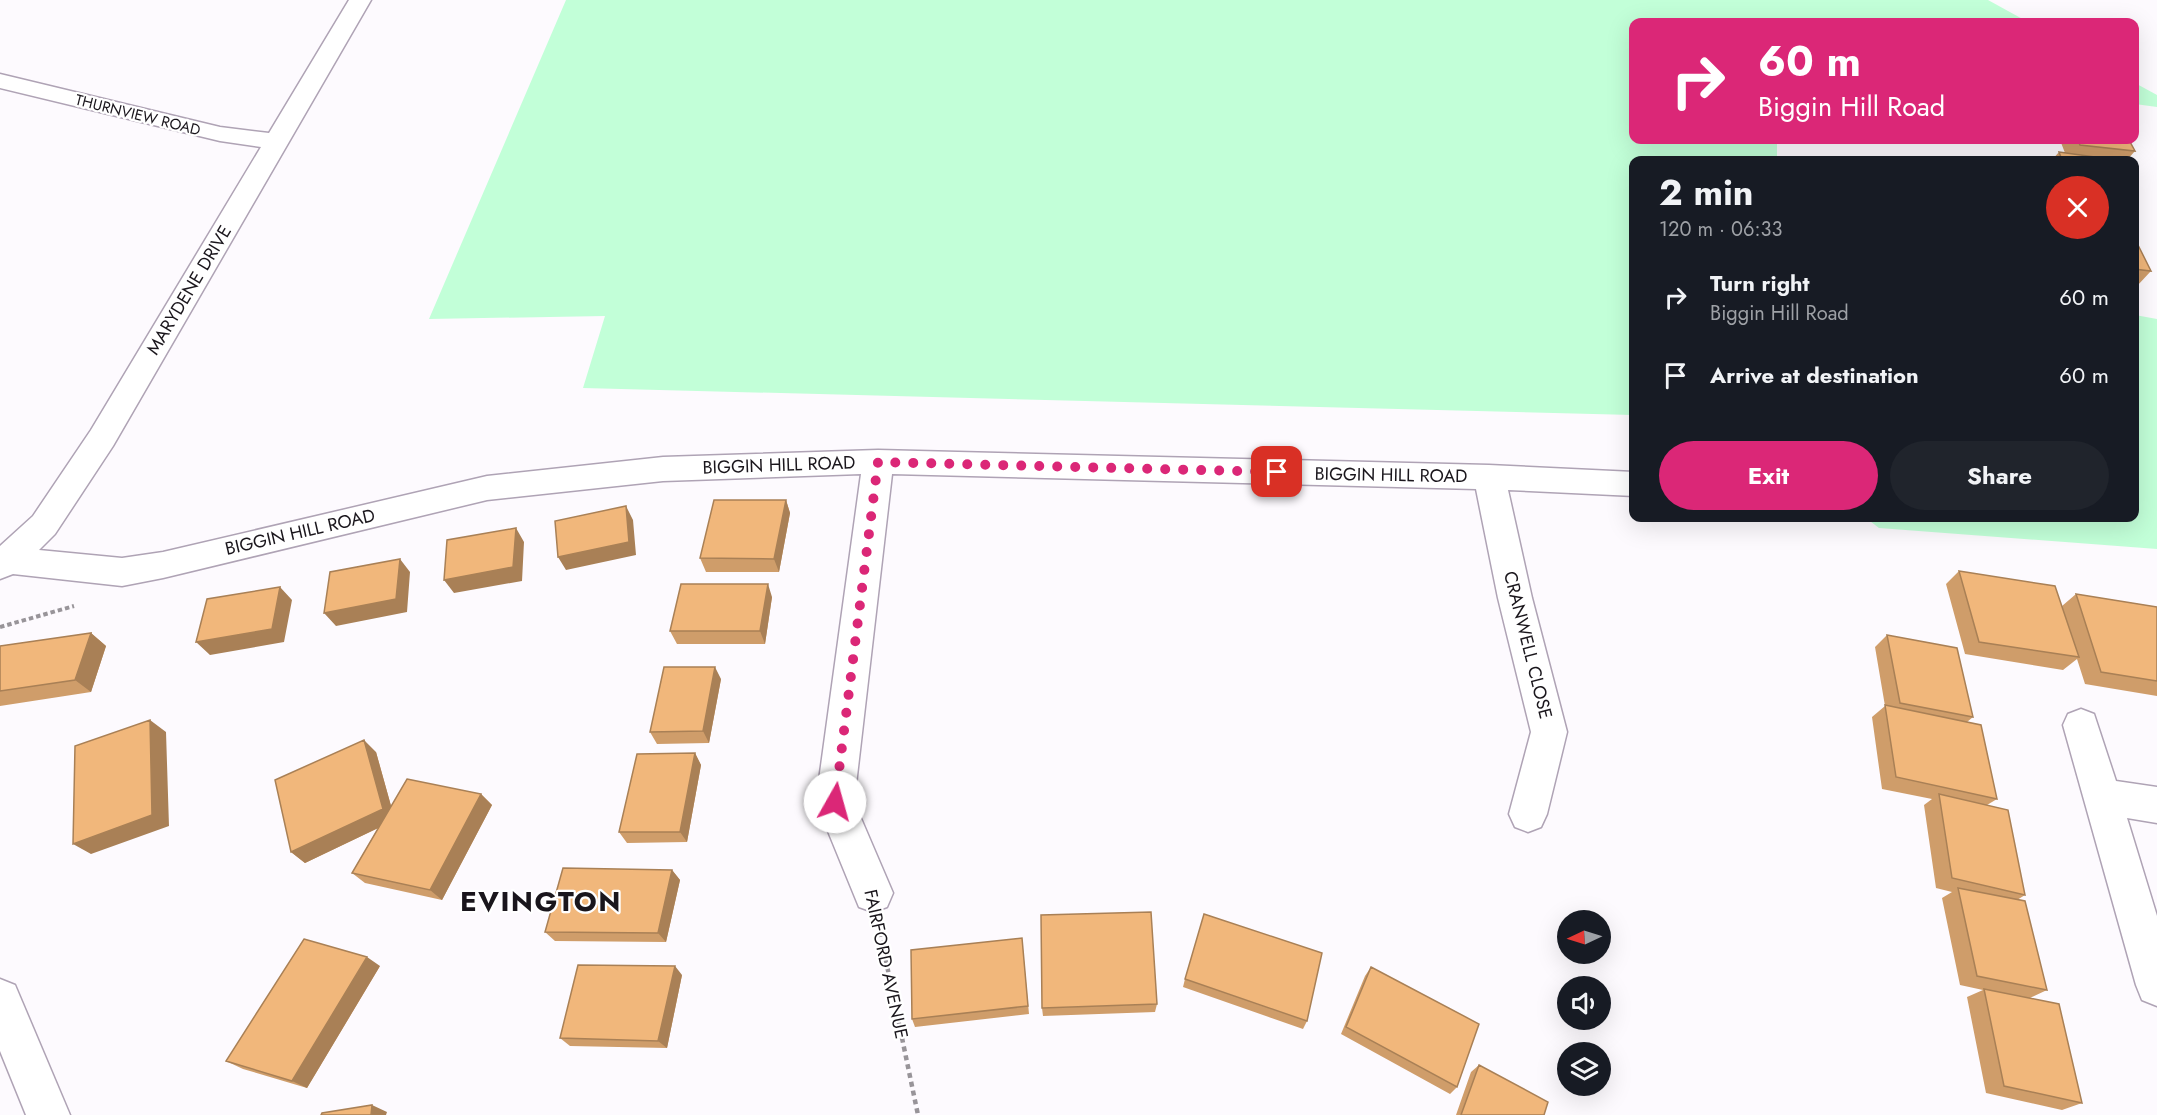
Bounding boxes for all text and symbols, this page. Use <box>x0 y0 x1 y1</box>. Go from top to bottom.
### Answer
text: 60 m <box>1758 31 1861 92</box>
icon: right <box>1659 42 1737 120</box>
text: Biggin Hill Road <box>1758 87 1945 126</box>
street label: THURNVIEW ROAD <box>73 89 203 141</box>
text: 2 min <box>1659 166 1754 218</box>
button: close <box>2046 176 2109 239</box>
text: 120 m · 06:33 <box>1659 215 1782 244</box>
street label: MARYDENE DRIVE <box>140 220 238 360</box>
text: Turn right <box>1710 267 1810 299</box>
icon: right <box>1659 281 1692 314</box>
text: 60 m <box>2059 281 2109 313</box>
text: Biggin Hill Road <box>1710 299 1849 328</box>
icon: arrive <box>1659 359 1692 392</box>
text: Arrive at destination <box>1710 359 1919 391</box>
text: 60 m <box>2059 359 2109 391</box>
button: Exit <box>1659 441 1878 510</box>
button: Share <box>1890 441 2109 510</box>
pin <box>1251 446 1302 497</box>
street label: BIGGIN HILL ROAD <box>702 449 856 481</box>
icon: arrive <box>1260 455 1293 488</box>
street label: BIGGIN HILL ROAD <box>1314 461 1468 489</box>
street label: BIGGIN HILL ROAD <box>223 502 377 562</box>
street label: CRANWELL CLOSE <box>1497 568 1559 722</box>
position arrow <box>803 770 867 834</box>
district label: EVINGTON <box>460 881 622 922</box>
street label: FAIRFORD AVENUE <box>857 887 915 1041</box>
north arrow <box>1557 910 1611 964</box>
map controls <box>1557 910 1611 1096</box>
button: sound <box>1557 976 1611 1030</box>
button: layers <box>1557 1042 1611 1096</box>

